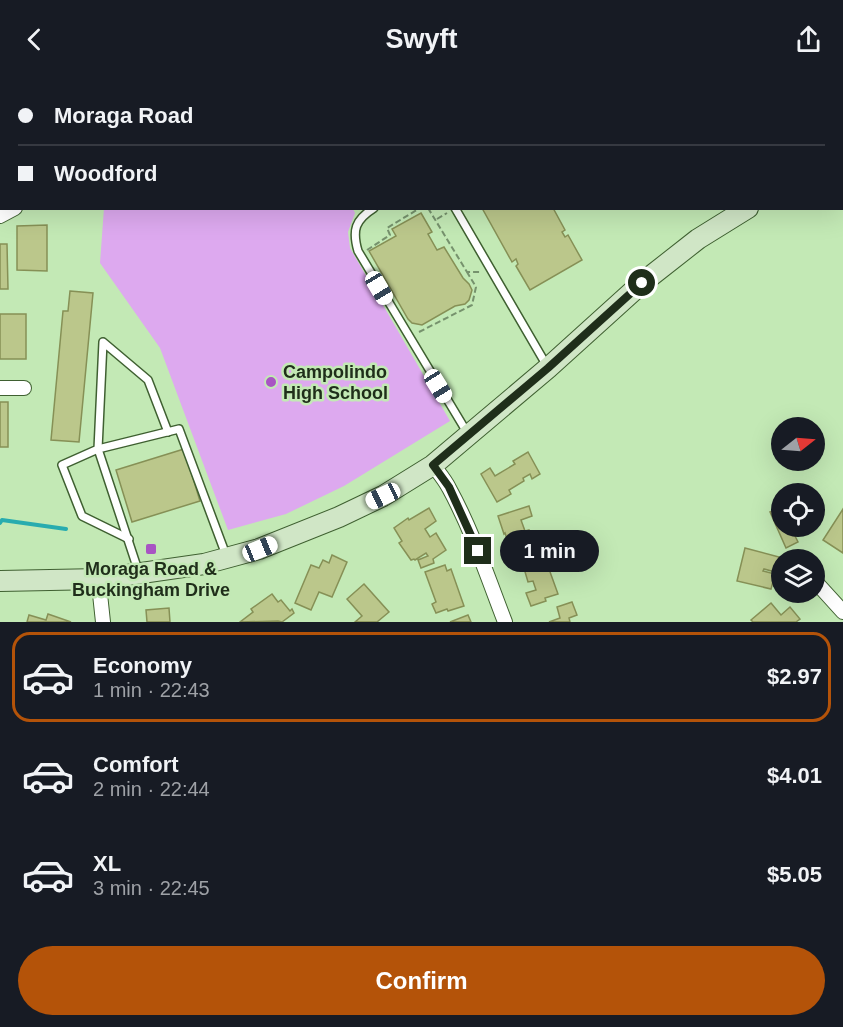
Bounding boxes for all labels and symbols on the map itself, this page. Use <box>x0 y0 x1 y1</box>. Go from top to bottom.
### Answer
car <box>362 268 396 308</box>
route start <box>628 269 655 296</box>
place label: Campolindo High School <box>283 362 388 403</box>
car <box>421 366 455 406</box>
marker: Campolindo High School <box>264 375 278 389</box>
north arrow <box>771 417 825 471</box>
car <box>363 480 403 512</box>
callout: 1 min <box>499 530 598 572</box>
car <box>240 534 280 564</box>
route end <box>464 537 491 564</box>
marker: Moraga Road & Buckingham Drive <box>144 542 158 556</box>
place label: Moraga Road & Buckingham Drive <box>72 559 230 600</box>

